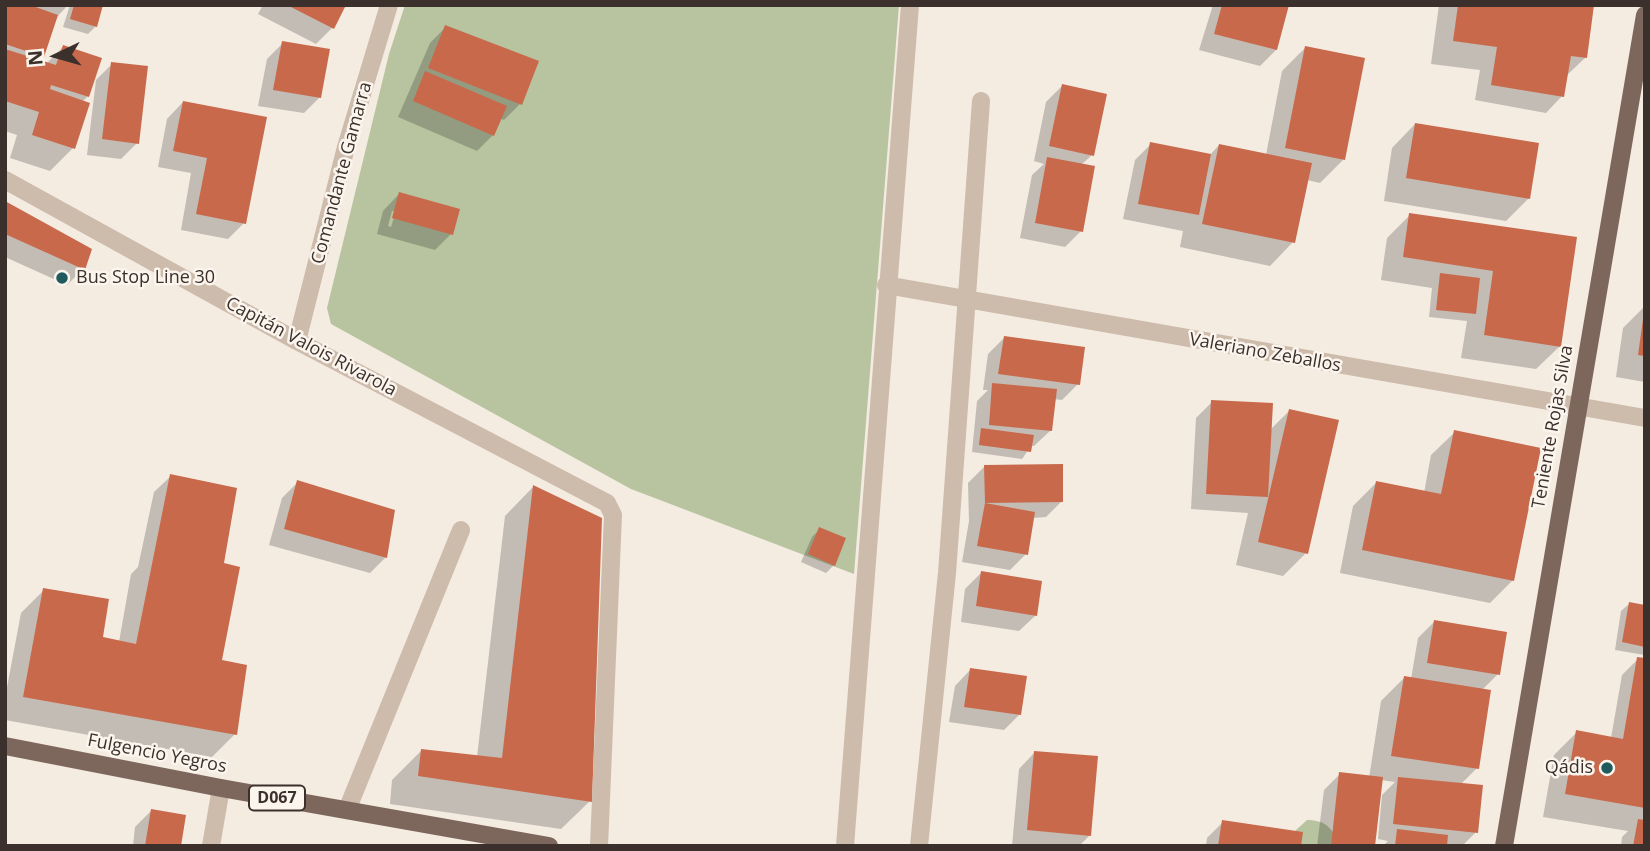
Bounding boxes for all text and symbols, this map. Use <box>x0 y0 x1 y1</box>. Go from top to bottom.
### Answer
north arrow <box>21 21 91 91</box>
text: N <box>21 49 49 67</box>
street label: Comandante Gamarra <box>307 80 377 266</box>
place label: Bus Stop Line 30 <box>76 267 215 289</box>
marker: Bus Stop Line 30 <box>54 270 70 286</box>
street label: Capitán Valois Rivarola <box>222 293 400 401</box>
street label: Valeriano Zeballos <box>1187 329 1343 377</box>
street label: Teniente Rojas Silva <box>1528 344 1578 510</box>
street label: Fulgencio Yegros <box>86 730 228 778</box>
place label: Qádis <box>1545 757 1593 779</box>
marker: Qádis <box>1599 760 1615 776</box>
road number: D067 <box>249 786 305 810</box>

